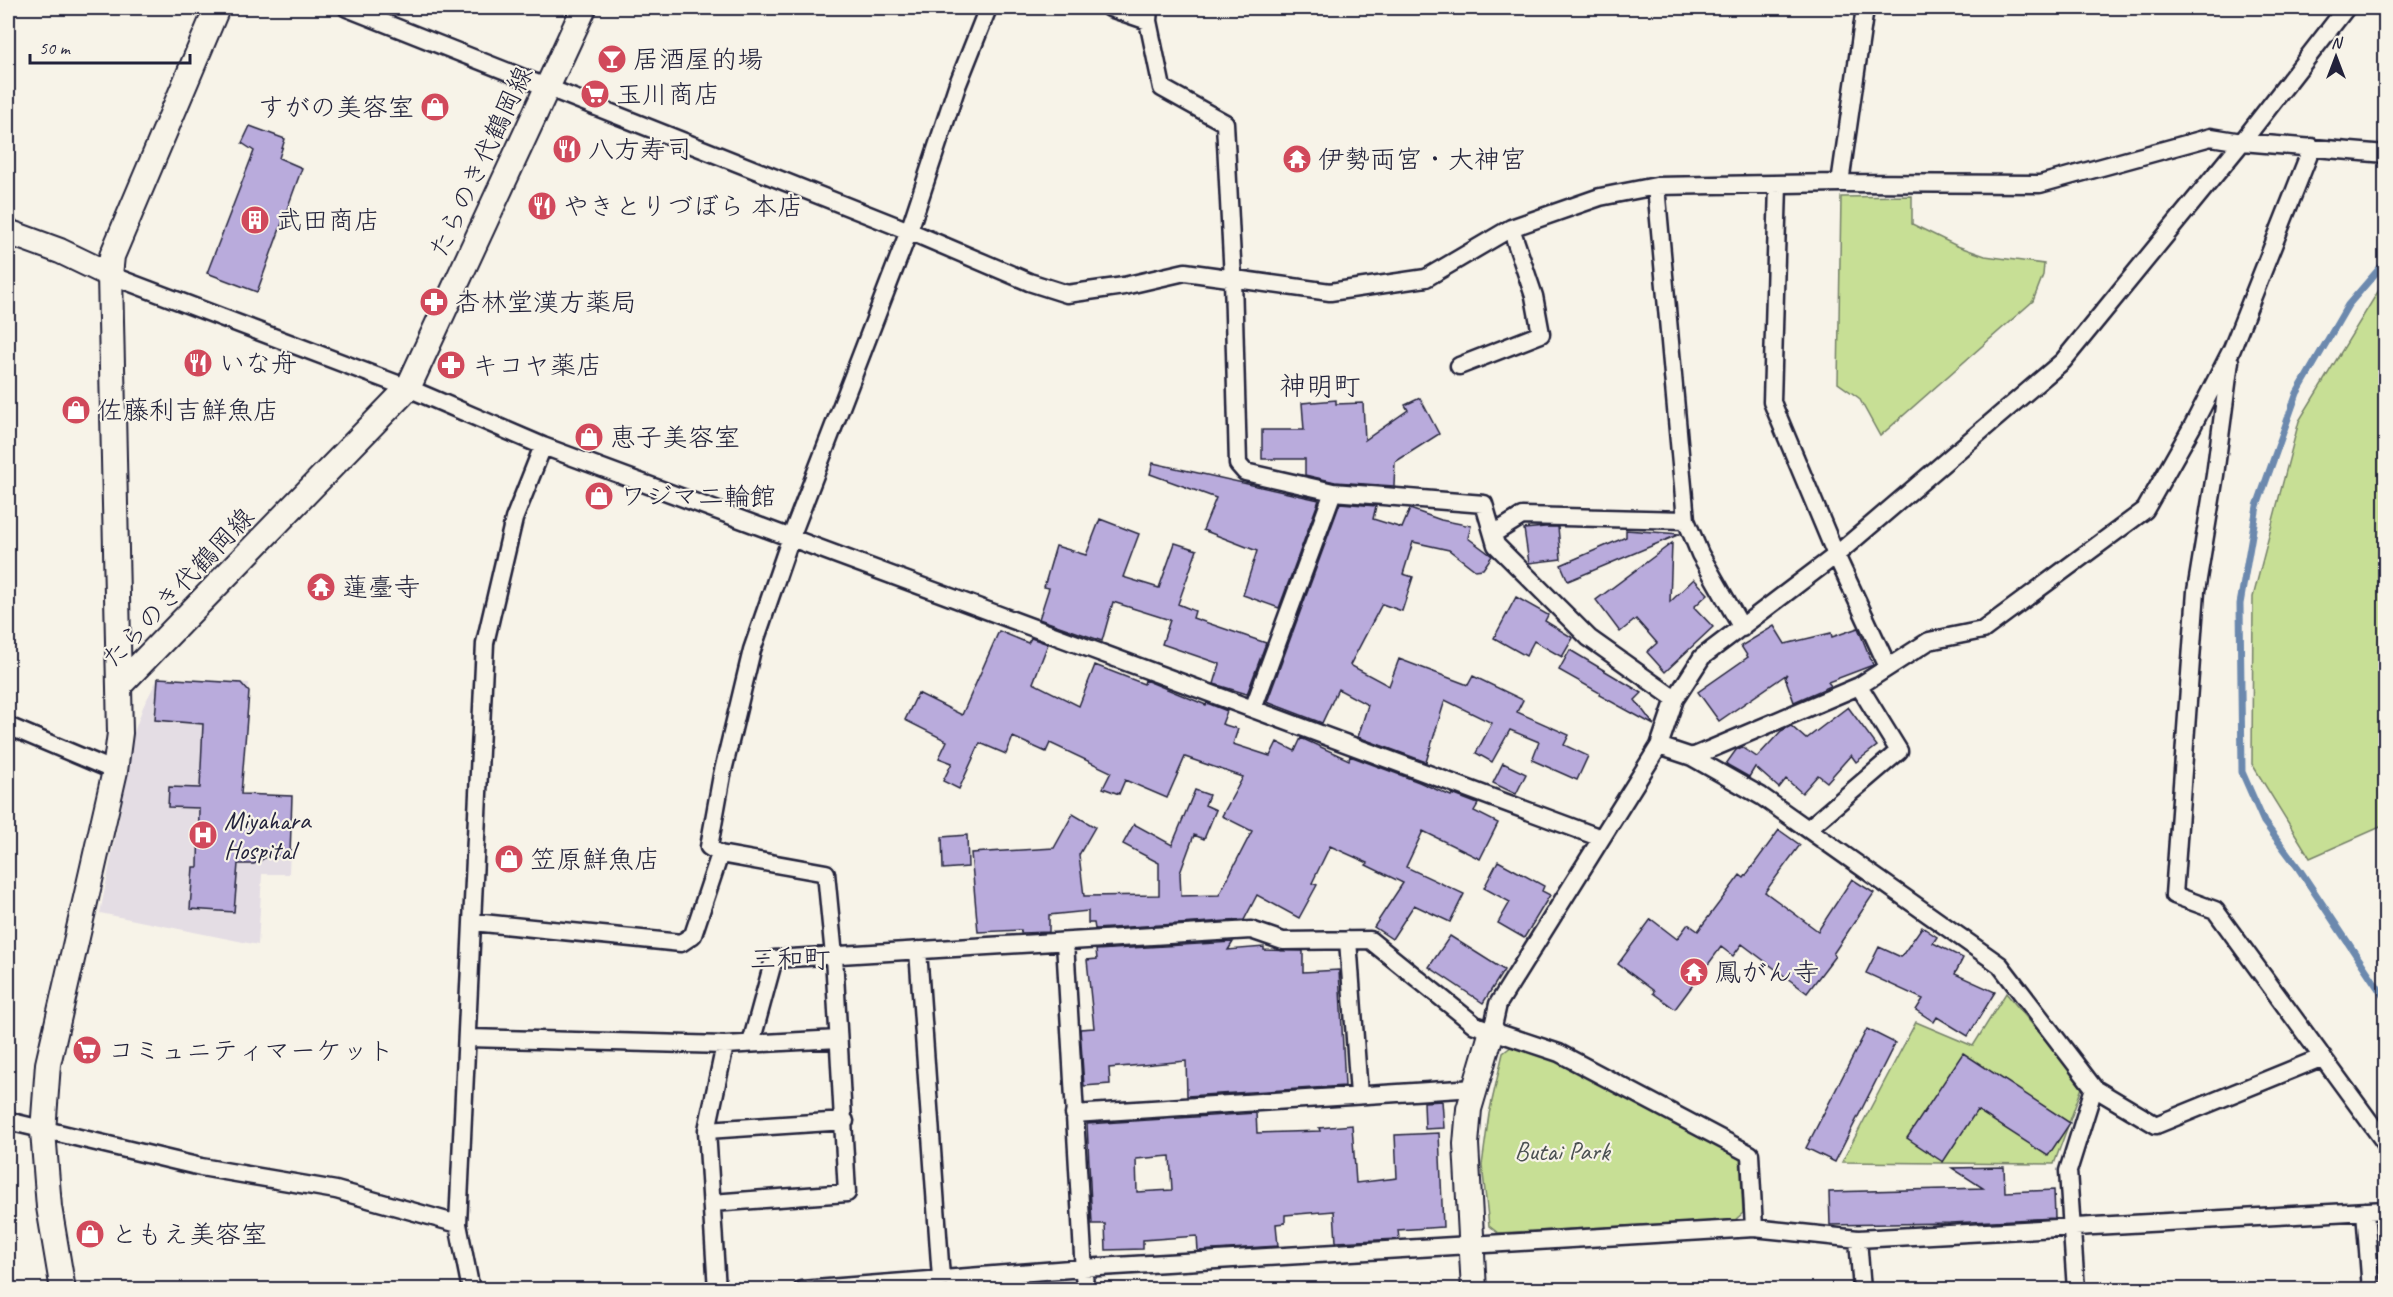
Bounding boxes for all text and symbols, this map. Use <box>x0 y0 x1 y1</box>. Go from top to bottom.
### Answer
scale bar <box>30 27 190 65</box>
north arrow <box>2306 27 2366 87</box>
text: N <box>2331 33 2344 53</box>
text: 50 m <box>39 37 72 59</box>
bar icon: 居酒屋的場 <box>596 43 628 75</box>
place label: 居酒屋的場 <box>633 43 763 76</box>
street label: たらのき代鶴岡線 <box>422 61 540 263</box>
supermarket icon: 玉川商店 <box>579 78 611 110</box>
place label: 玉川商店 <box>616 78 720 111</box>
place label: すがの美容室 <box>258 91 414 124</box>
shop icon: すがの美容室 <box>419 91 451 123</box>
restaurant icon: 八方寿司 <box>551 133 583 165</box>
place label: 八方寿司 <box>588 133 692 166</box>
temple icon: 伊勢両宮・大神宮 <box>1281 143 1313 175</box>
place label: 伊勢両宮・大神宮 <box>1318 143 1526 176</box>
restaurant icon: やきとりづぼら 本店 <box>526 190 558 222</box>
place label: やきとりづぼら 本店 <box>563 190 803 223</box>
building icon: 武田商店 <box>239 204 271 236</box>
place label: 武田商店 <box>276 204 380 237</box>
pharmacy icon: 杏林堂漢方薬局 <box>418 286 450 318</box>
place label: 杏林堂漢方薬局 <box>455 286 637 319</box>
restaurant icon: いな舟 <box>182 347 214 379</box>
place label: いな舟 <box>219 347 297 380</box>
pharmacy icon: キコヤ薬店 <box>435 349 467 381</box>
place label: キコヤ薬店 <box>472 349 602 382</box>
district label: 神明町 <box>1280 369 1361 403</box>
shop icon: 佐藤利吉鮮魚店 <box>60 394 92 426</box>
place label: 佐藤利吉鮮魚店 <box>97 394 279 427</box>
shop icon: 恵子美容室 <box>573 421 605 453</box>
place label: 恵子美容室 <box>610 421 740 454</box>
shop icon: ワジマ二輪館 <box>583 480 615 512</box>
place label: ワジマ二輪館 <box>620 480 776 513</box>
street label: たらのき代鶴岡線 <box>95 501 261 675</box>
temple icon: 蓮臺寺 <box>305 571 337 603</box>
place label: 蓮臺寺 <box>342 571 420 604</box>
place label: Miyahara Hospital <box>224 804 312 867</box>
hospital icon: Miyahara Hospital <box>187 819 219 851</box>
shop icon: 笠原鮮魚店 <box>493 843 525 875</box>
place label: 笠原鮮魚店 <box>530 843 660 876</box>
district label: 三和町 <box>750 942 831 976</box>
temple icon: 鳳がん寺 <box>1678 956 1710 988</box>
place label: 鳳がん寺 <box>1715 956 1819 989</box>
supermarket icon: コミュニティマーケット <box>71 1034 103 1066</box>
place label: コミュニティマーケット <box>108 1034 394 1067</box>
park label: Butai Park <box>1515 1135 1612 1168</box>
shop icon: ともえ美容室 <box>74 1218 106 1250</box>
place label: ともえ美容室 <box>111 1218 267 1251</box>

